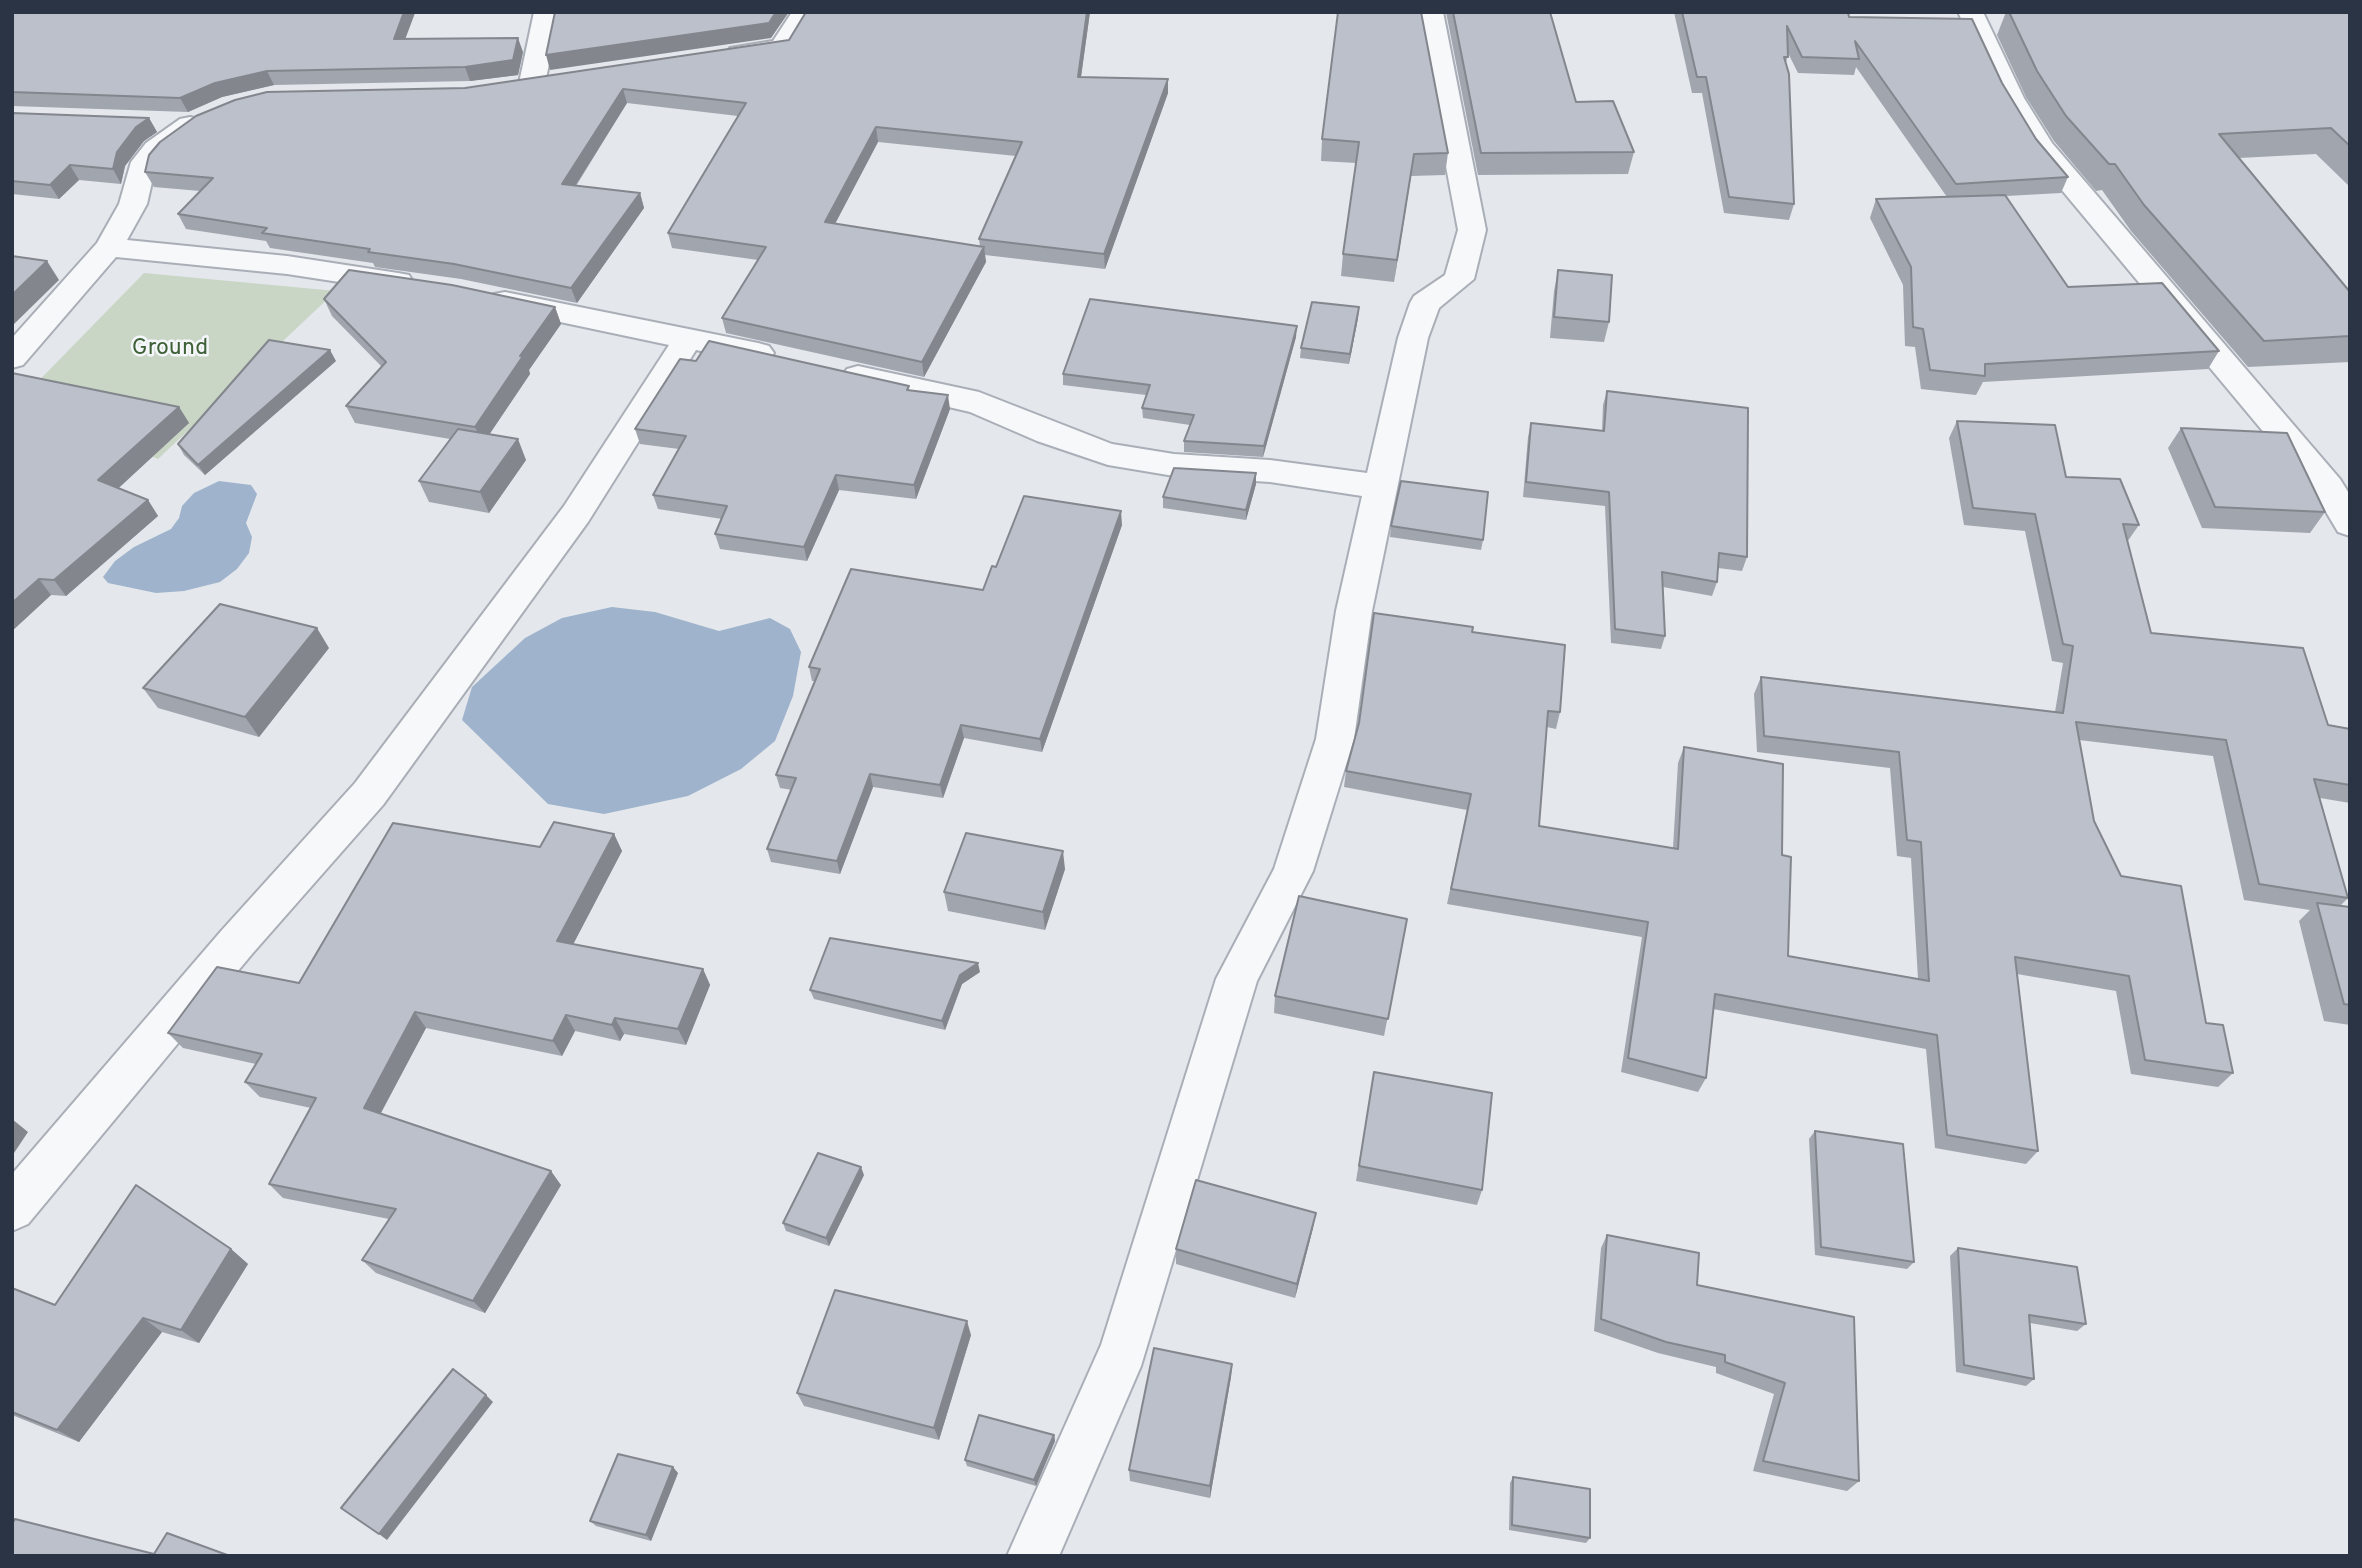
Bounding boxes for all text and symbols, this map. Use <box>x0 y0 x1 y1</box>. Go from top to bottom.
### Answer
park label: Ground <box>132 335 208 363</box>

